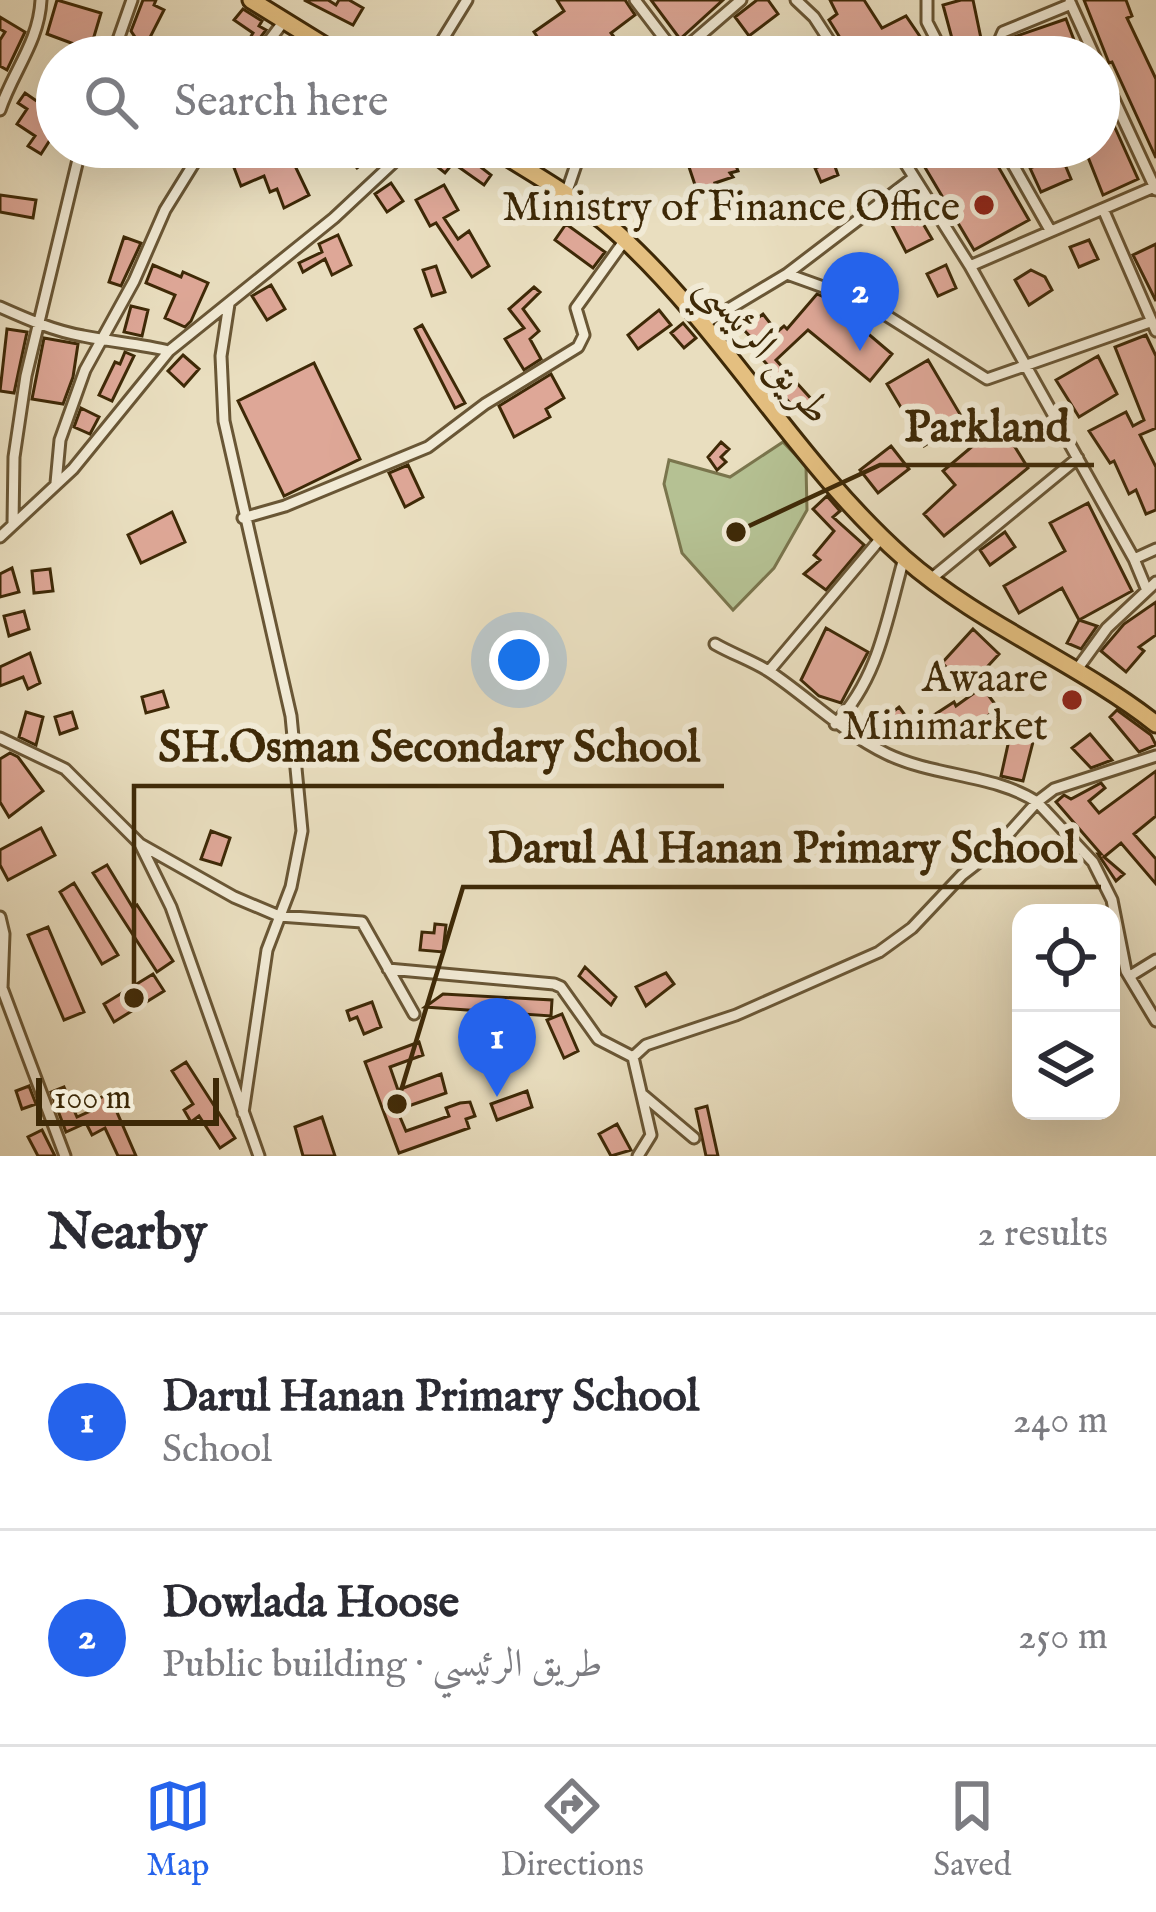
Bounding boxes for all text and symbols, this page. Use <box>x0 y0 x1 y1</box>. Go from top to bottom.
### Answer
search box <box>36 36 1120 168</box>
icon: search <box>78 69 144 135</box>
text: Search here <box>174 74 388 131</box>
place label: Ministry of Finance Office <box>502 182 960 235</box>
marker: Ministry of Finance Office <box>971 192 997 218</box>
pin: 2 <box>821 252 899 351</box>
street label: طريق الرئيسي <box>676 262 843 443</box>
callout: Parkland <box>880 384 1094 465</box>
text: Parkland <box>904 400 1071 457</box>
your location <box>489 630 549 690</box>
place label: Awaare Minimarket <box>842 653 1048 754</box>
marker: Awaare Minimarket <box>1059 687 1085 713</box>
callout: SH.Osman Secondary School <box>134 705 724 786</box>
text: SH.Osman Secondary School <box>158 720 700 777</box>
callout: Darul Al Hanan Primary School <box>463 806 1101 887</box>
text: Darul Al Hanan Primary School <box>487 821 1077 878</box>
map controls <box>1012 904 1120 1120</box>
button: locate <box>1012 904 1120 1012</box>
pin: 1 <box>458 998 536 1097</box>
button: layers <box>1012 1012 1120 1120</box>
scale bar <box>36 1072 219 1125</box>
text: 100 m <box>54 1078 131 1120</box>
text: Nearby <box>48 1202 207 1267</box>
text: 2 results <box>977 1210 1108 1259</box>
text: Darul Hanan Primary School <box>162 1369 699 1426</box>
text: 1 <box>80 1397 94 1446</box>
text: 240 m <box>1013 1397 1108 1446</box>
text: School <box>162 1426 272 1475</box>
text: Dowlada Hoose <box>162 1575 459 1632</box>
text: 2 <box>78 1613 96 1662</box>
text: 250 m <box>1018 1613 1108 1662</box>
text: Public building · طريق الرئيسي <box>162 1641 603 1690</box>
tab: Map <box>145 1773 211 1887</box>
tab: Directions <box>500 1773 644 1887</box>
tab: Saved <box>933 1773 1011 1887</box>

